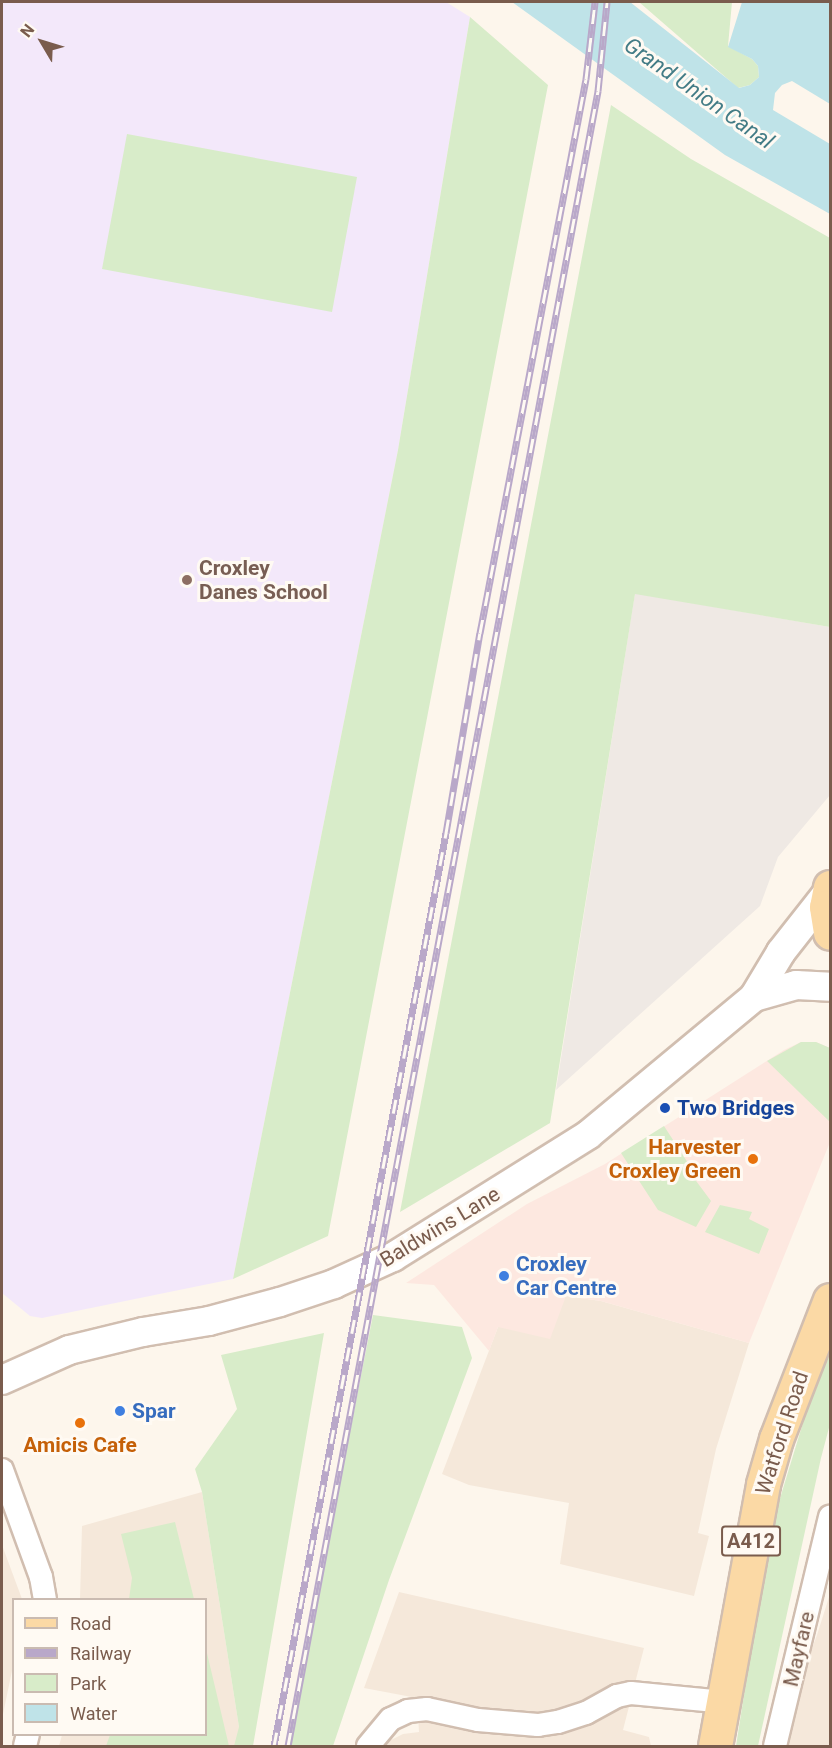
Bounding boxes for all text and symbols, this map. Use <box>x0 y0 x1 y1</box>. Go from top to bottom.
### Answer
north arrow <box>12 12 72 72</box>
text: N <box>16 20 38 41</box>
water label: Grand Union Canal <box>619 32 779 154</box>
place label: Croxley Danes School <box>199 555 328 605</box>
marker: Croxley Danes School <box>180 573 194 587</box>
place label: Two Bridges <box>677 1095 795 1121</box>
marker: Two Bridges <box>658 1101 672 1115</box>
place label: Harvester Croxley Green <box>609 1134 741 1184</box>
marker: Harvester Croxley Green <box>746 1152 760 1166</box>
street label: Baldwins Lane <box>375 1181 505 1273</box>
place label: Croxley Car Centre <box>516 1251 617 1301</box>
marker: Croxley Car Centre <box>497 1269 511 1283</box>
street label: Watford Road <box>750 1368 814 1498</box>
place label: Spar <box>132 1398 176 1424</box>
marker: Spar <box>113 1404 127 1418</box>
marker: Amicis Cafe <box>73 1416 87 1430</box>
place label: Amicis Cafe <box>23 1432 137 1458</box>
road number: A412 <box>721 1524 781 1558</box>
legend <box>12 1598 207 1736</box>
street label: Mayfare <box>778 1609 820 1689</box>
text: Road <box>70 1613 111 1634</box>
text: Railway <box>70 1643 131 1664</box>
text: Park <box>70 1673 106 1694</box>
text: Water <box>70 1703 117 1724</box>

